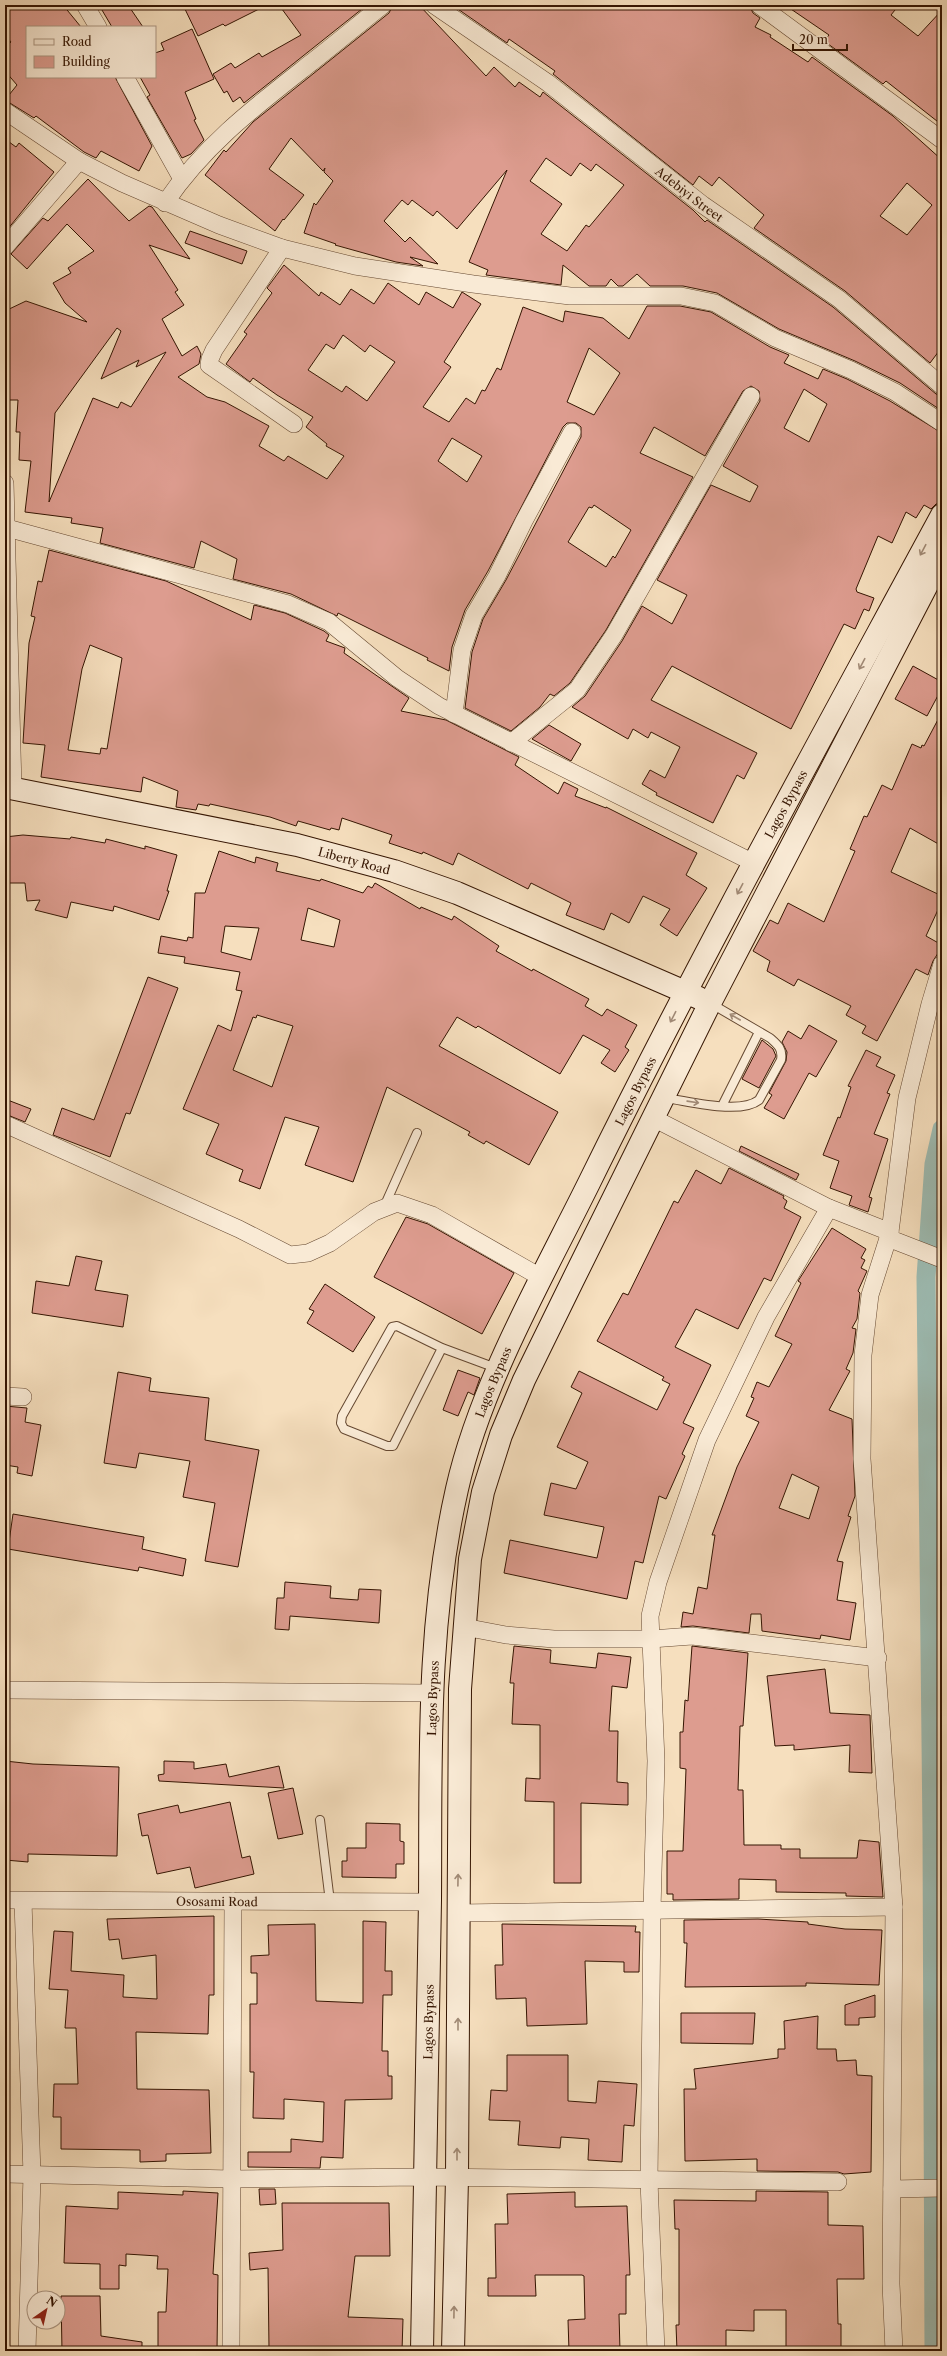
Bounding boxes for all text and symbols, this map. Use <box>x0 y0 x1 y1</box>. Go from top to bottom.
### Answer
legend <box>26 26 156 78</box>
scale bar <box>793 26 847 52</box>
text: 20 m <box>799 32 828 47</box>
text: Road <box>62 34 92 49</box>
text: Building <box>62 54 110 69</box>
street label: Adebiyi Street <box>652 163 727 225</box>
one-way arrow <box>919 544 927 556</box>
one-way arrow <box>857 658 865 670</box>
street label: Lagos Bypass <box>761 767 810 841</box>
street label: Liberty Road <box>317 844 393 877</box>
one-way arrow <box>736 883 744 895</box>
one-way arrow <box>669 1010 676 1022</box>
one-way arrow <box>729 1013 741 1021</box>
street label: Lagos Bypass <box>611 1054 659 1128</box>
one-way arrow <box>686 1098 699 1106</box>
street label: Lagos Bypass <box>472 1344 514 1419</box>
street label: Lagos Bypass <box>423 1660 441 1736</box>
one-way arrow <box>454 1874 462 1887</box>
street label: Ososami Road <box>176 1893 259 1909</box>
street label: Lagos Bypass <box>420 1984 436 2060</box>
one-way arrow <box>454 2018 462 2031</box>
one-way arrow <box>453 2148 461 2161</box>
north arrow <box>26 2290 66 2330</box>
text: N <box>44 2293 60 2310</box>
one-way arrow <box>450 2306 457 2319</box>

